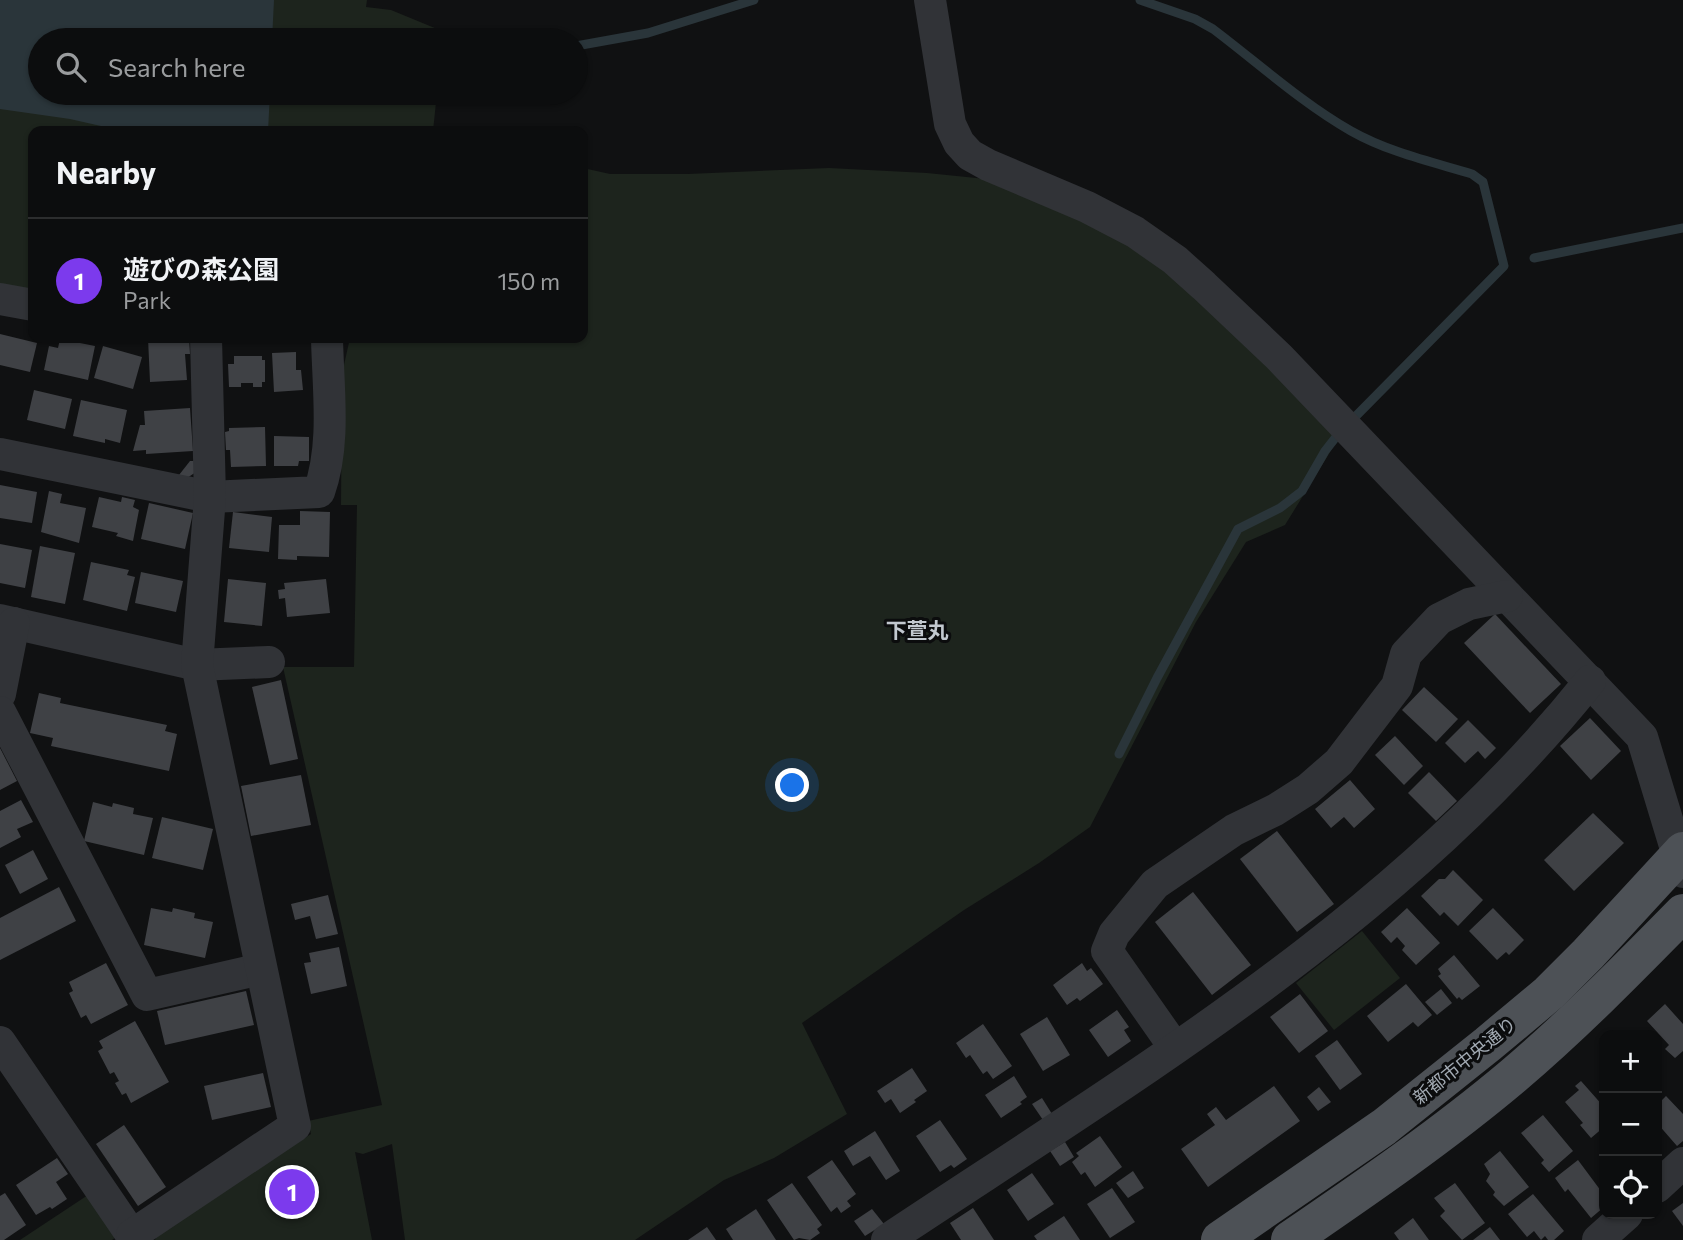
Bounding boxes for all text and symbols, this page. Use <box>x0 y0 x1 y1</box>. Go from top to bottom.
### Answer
search box <box>28 28 588 105</box>
icon: search <box>52 48 90 86</box>
text: Search here <box>108 51 246 82</box>
text: Nearby <box>56 153 156 190</box>
text: 遊びの森公園 <box>123 253 279 284</box>
text: 1 <box>74 267 84 295</box>
text: 150 m <box>497 267 560 295</box>
text: Park <box>123 286 171 314</box>
district label: 下萱丸 <box>886 617 949 642</box>
your location <box>775 768 809 802</box>
street label: 新都市中央通り <box>1408 1012 1520 1108</box>
map controls <box>1599 1030 1662 1219</box>
button: + <box>1599 1030 1662 1093</box>
button: − <box>1599 1093 1662 1156</box>
button: locate <box>1599 1156 1662 1219</box>
pin: 1 <box>269 1166 315 1218</box>

